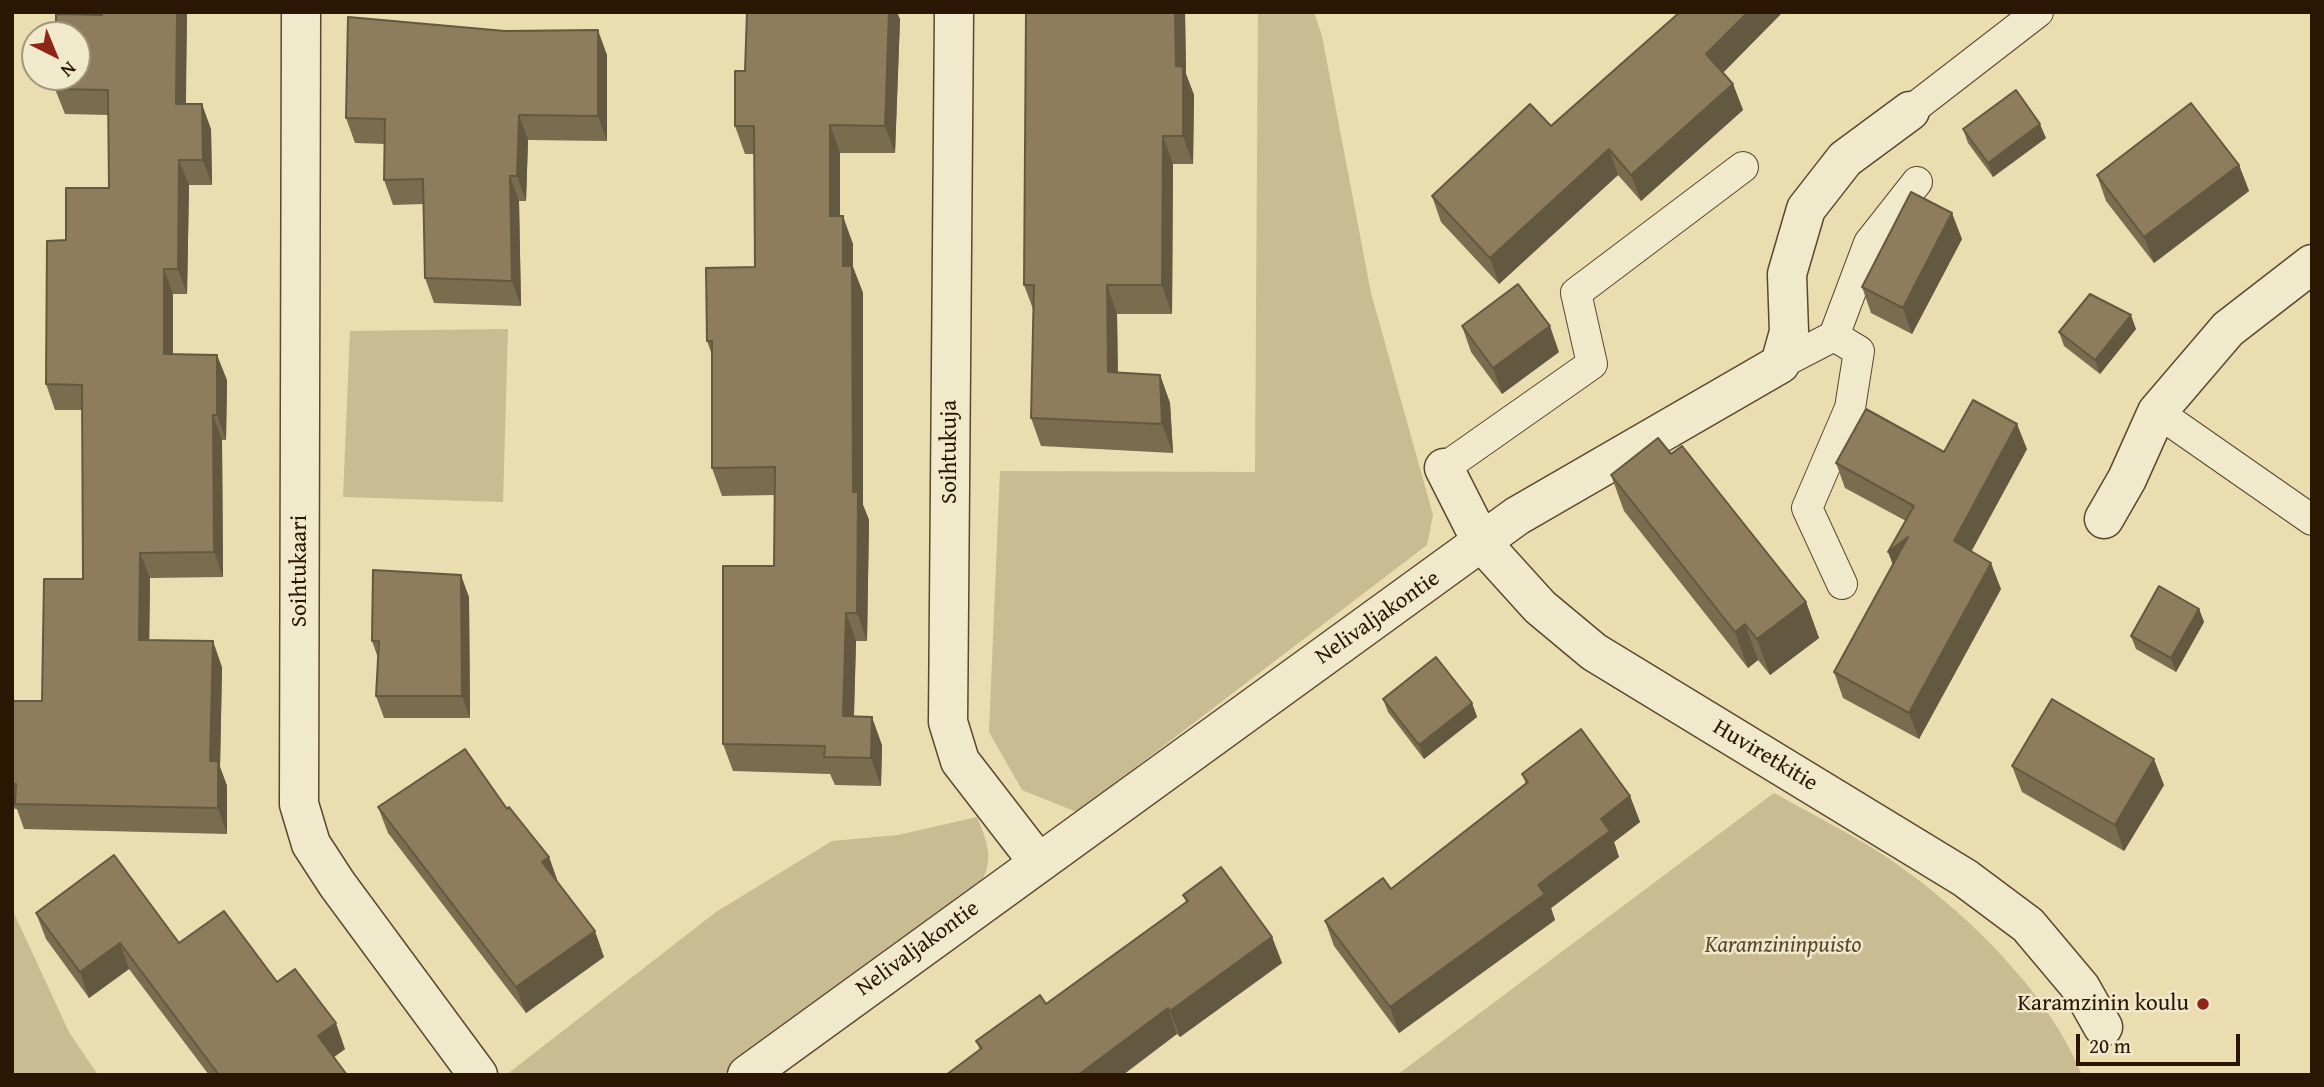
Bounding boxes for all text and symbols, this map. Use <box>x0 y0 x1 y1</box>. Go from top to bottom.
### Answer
north arrow <box>21 21 91 91</box>
text: N <box>55 55 83 84</box>
street label: Soihtukuja <box>936 400 964 504</box>
street label: Soihtukaari <box>286 515 314 627</box>
street label: Nelivaljakontie <box>1311 565 1445 671</box>
street label: Huviretkitie <box>1708 714 1822 798</box>
street label: Nelivaljakontie <box>851 895 985 1003</box>
park label: Karamzininpuisto <box>1705 932 1861 960</box>
place label: Karamzinin koulu <box>2017 990 2189 1018</box>
marker: Karamzinin koulu <box>2195 996 2211 1012</box>
scale bar <box>2079 1020 2244 1064</box>
text: 20 m <box>2089 1030 2131 1061</box>

